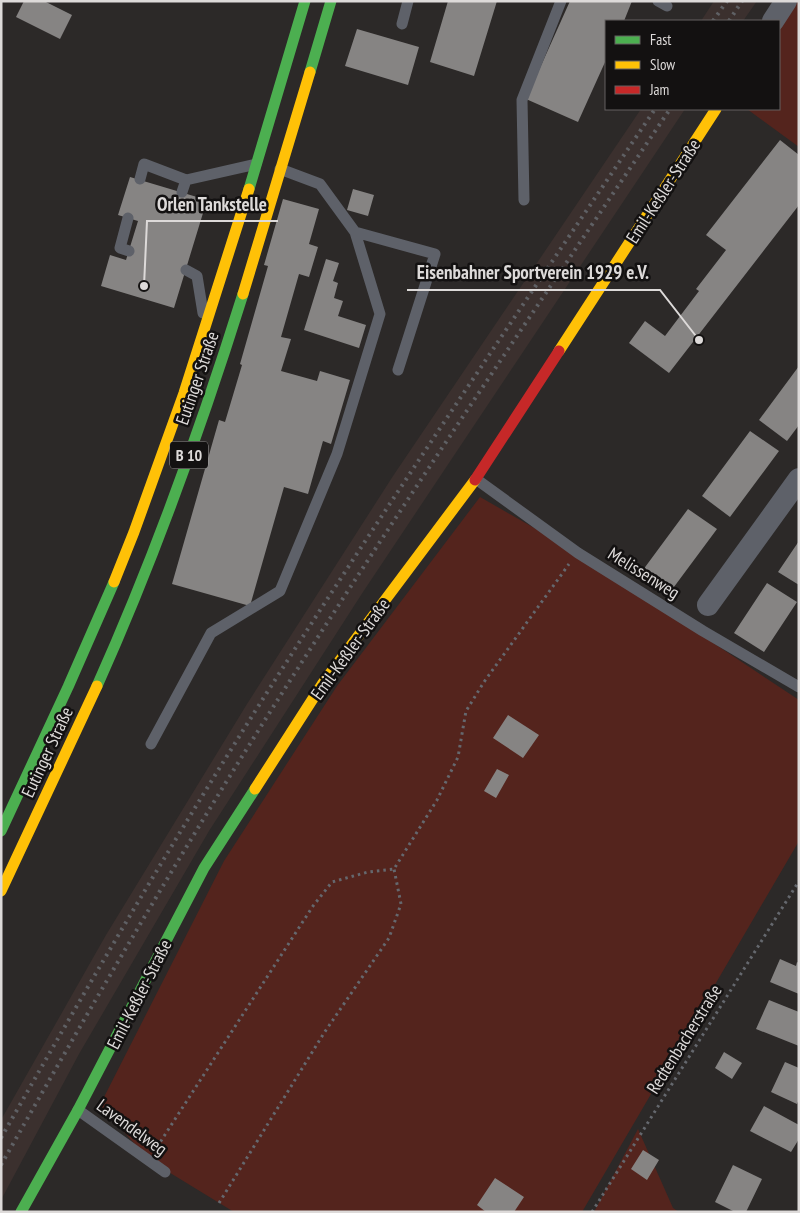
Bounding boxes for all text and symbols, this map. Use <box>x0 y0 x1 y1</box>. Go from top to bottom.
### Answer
legend <box>605 20 780 110</box>
text: Fast <box>650 30 671 49</box>
text: Slow <box>650 55 675 74</box>
text: Jam <box>649 80 669 99</box>
street label: Emil-Keßler-Straße <box>621 134 705 248</box>
callout: Orlen Tankstelle <box>147 187 278 221</box>
text: Orlen Tankstelle <box>157 192 267 216</box>
callout: Eisenbahner Sportverein 1929 e.V. <box>407 256 660 290</box>
text: Eisenbahner Sportverein 1929 e.V. <box>417 260 649 284</box>
street label: Eutinger Straße <box>170 328 224 428</box>
road number: B 10 <box>170 442 208 468</box>
street label: Melissenweg <box>604 542 684 604</box>
street label: Emil-Keßler-Straße <box>305 594 395 704</box>
street label: Eutinger Straße <box>16 703 78 801</box>
street label: Emil-Keßler-Straße <box>102 935 176 1053</box>
street label: Redtenbacherstraße <box>641 980 727 1098</box>
street label: Lavendelweg <box>92 1094 172 1160</box>

